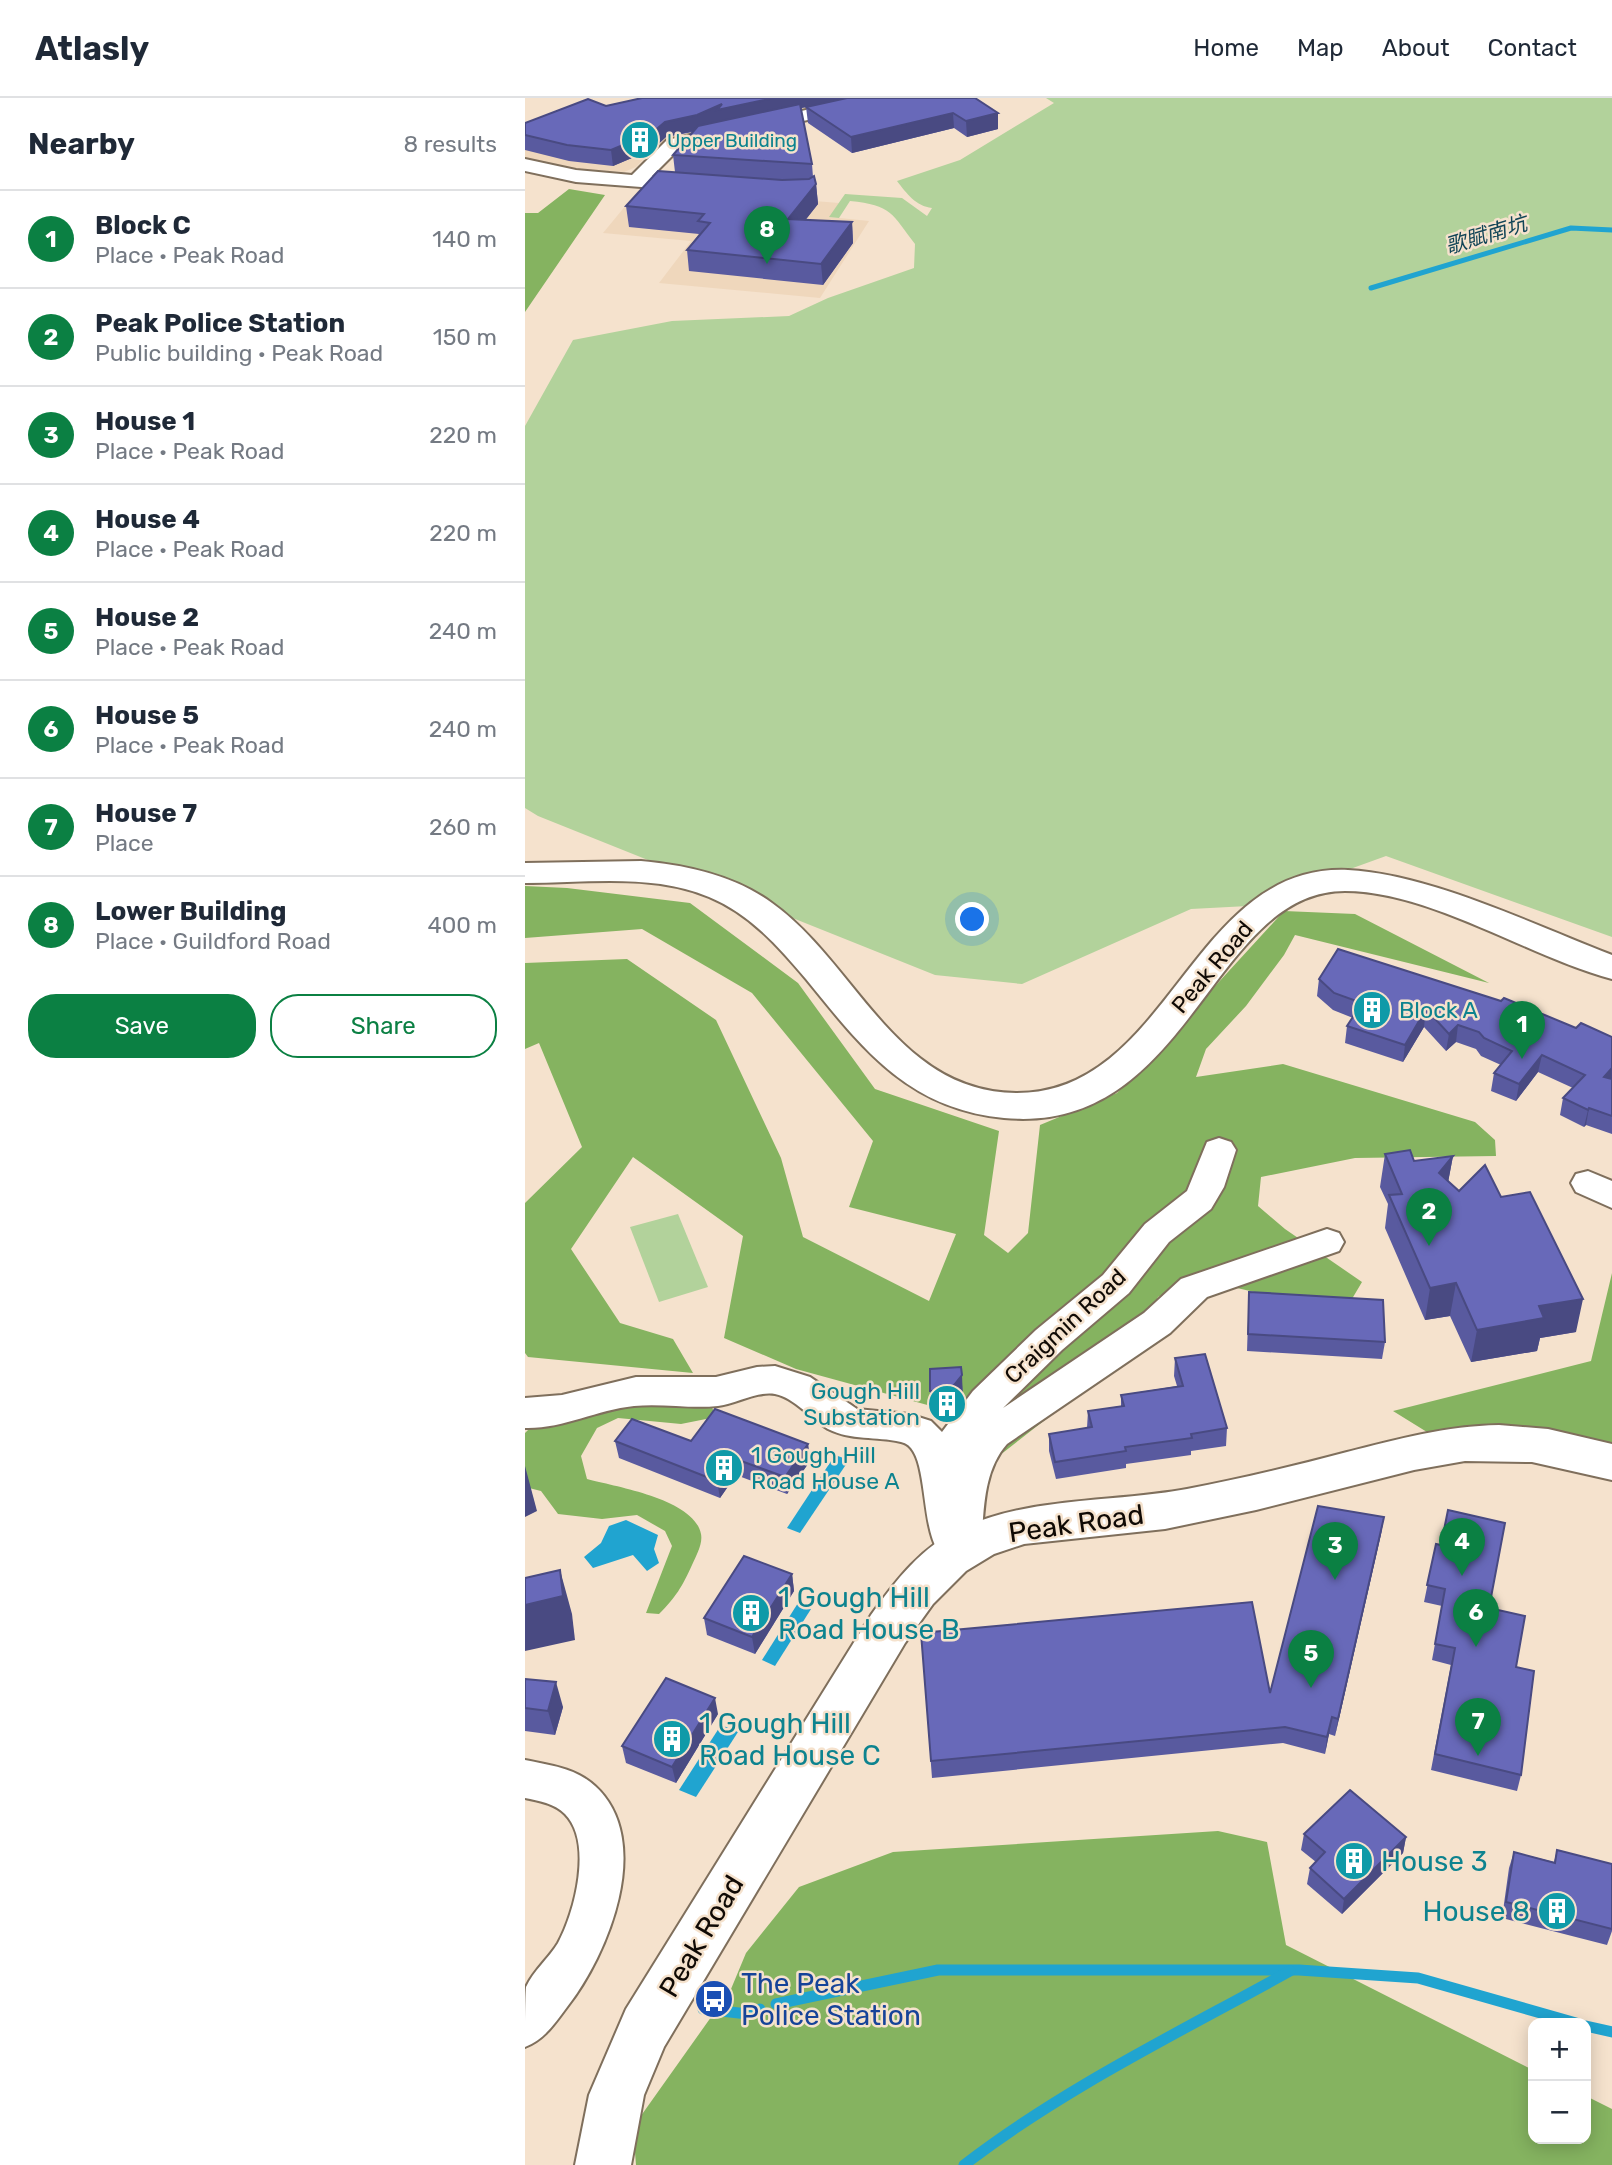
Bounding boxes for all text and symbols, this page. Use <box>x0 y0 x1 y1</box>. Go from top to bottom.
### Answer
text: Atlasly <box>35 29 149 68</box>
text: Home <box>1193 34 1259 62</box>
text: Map <box>1297 34 1344 62</box>
text: About <box>1382 34 1450 62</box>
text: Contact <box>1488 34 1577 62</box>
building icon: Upper Building <box>619 119 661 161</box>
text: Nearby <box>28 126 135 162</box>
place label: Upper Building <box>667 129 797 152</box>
text: 8 results <box>403 130 497 158</box>
pin: 8 <box>744 206 790 264</box>
water label: 歌賦南坑 <box>1442 209 1533 259</box>
text: Block C <box>95 210 191 241</box>
text: 1 <box>45 225 57 253</box>
text: 140 m <box>432 225 497 253</box>
text: Place · Peak Road <box>95 241 284 269</box>
text: Peak Police Station <box>95 308 345 339</box>
text: 2 <box>44 323 58 351</box>
text: 150 m <box>433 323 497 351</box>
text: Public building · Peak Road <box>95 339 383 367</box>
text: House 1 <box>95 406 195 437</box>
text: 3 <box>43 421 59 449</box>
text: 220 m <box>429 421 497 449</box>
text: Place · Peak Road <box>95 437 284 465</box>
text: House 4 <box>95 504 200 535</box>
text: 4 <box>43 519 59 547</box>
text: 220 m <box>429 519 497 547</box>
text: Place · Peak Road <box>95 535 284 563</box>
text: House 2 <box>95 602 199 633</box>
text: 5 <box>44 617 58 645</box>
text: 240 m <box>429 617 497 645</box>
text: Place · Peak Road <box>95 633 284 661</box>
text: House 5 <box>95 700 199 731</box>
text: 6 <box>44 715 58 743</box>
text: 240 m <box>429 715 497 743</box>
text: Place · Peak Road <box>95 731 284 759</box>
text: House 7 <box>95 798 197 829</box>
text: 7 <box>44 813 58 841</box>
text: 260 m <box>429 813 497 841</box>
text: Place <box>95 829 154 857</box>
text: Lower Building <box>95 896 286 927</box>
your location <box>955 902 989 936</box>
text: 8 <box>43 911 59 939</box>
text: 400 m <box>427 911 497 939</box>
street label: Peak Road <box>1165 915 1259 1019</box>
text: Place · Guildford Road <box>95 927 331 955</box>
building icon: Block A <box>1351 989 1393 1031</box>
button: Save <box>28 994 256 1058</box>
button: Share <box>270 994 497 1058</box>
place label: Block A <box>1399 996 1478 1024</box>
pin: 1 <box>1499 1001 1545 1059</box>
pin: 2 <box>1406 1188 1452 1246</box>
street label: Craigmin Road <box>998 1263 1132 1389</box>
place label: Gough Hill Substation <box>803 1377 920 1431</box>
building icon: Gough Hill Substation <box>926 1383 968 1425</box>
place label: 1 Gough Hill Road House A <box>751 1441 900 1495</box>
building icon: 1 Gough Hill Road House A <box>703 1447 745 1489</box>
street label: Peak Road <box>1006 1498 1146 1549</box>
pin: 4 <box>1439 1518 1485 1576</box>
pin: 3 <box>1312 1522 1358 1580</box>
place label: 1 Gough Hill Road House B <box>778 1581 960 1646</box>
pin: 6 <box>1453 1589 1499 1647</box>
building icon: 1 Gough Hill Road House B <box>730 1592 772 1634</box>
pin: 5 <box>1288 1630 1334 1688</box>
pin: 7 <box>1455 1698 1501 1756</box>
place label: 1 Gough Hill Road House C <box>699 1707 881 1772</box>
building icon: 1 Gough Hill Road House C <box>651 1718 693 1760</box>
building icon: House 3 <box>1333 1840 1375 1882</box>
place label: House 3 <box>1381 1845 1488 1878</box>
street label: Peak Road <box>652 1869 751 2003</box>
building icon: House 8 <box>1536 1890 1578 1932</box>
place label: House 8 <box>1422 1895 1530 1928</box>
place label: The Peak Police Station <box>741 1967 921 2032</box>
bus stop icon: The Peak Police Station <box>693 1978 735 2020</box>
map controls <box>1528 2018 1591 2144</box>
button: + <box>1528 2018 1591 2081</box>
button: − <box>1528 2081 1591 2144</box>

